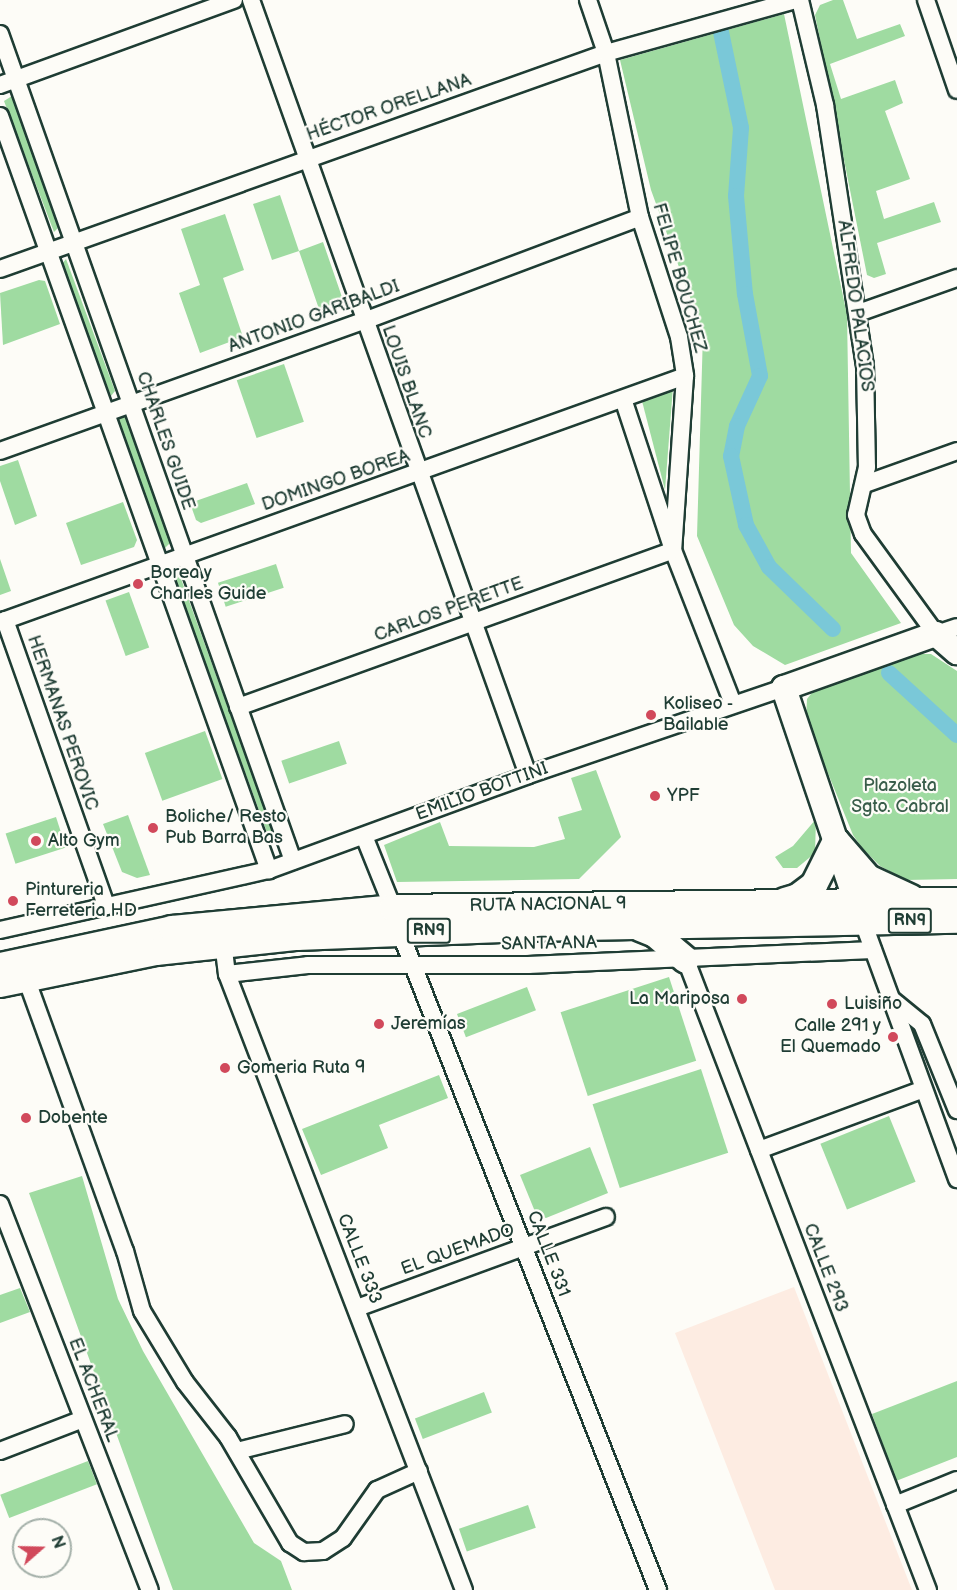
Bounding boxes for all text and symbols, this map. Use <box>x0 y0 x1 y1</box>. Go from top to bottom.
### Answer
street label: HÉCTOR ORELLANA <box>304 70 474 146</box>
street label: FELIPE BOUCHEZ <box>647 201 711 355</box>
street label: ALFREDO PALACIOS <box>832 219 878 393</box>
street label: ANTONIO GARIBALDI <box>225 276 403 358</box>
street label: LOUIS BLANC <box>377 323 435 441</box>
street label: CHARLES GUIDE <box>131 369 199 513</box>
street label: DOMINGO BOREA <box>259 446 413 516</box>
place label: Borea y Charles Guide <box>150 563 266 606</box>
street label: CARLOS PERETTE <box>371 573 527 647</box>
marker: Borea y Charles Guide <box>131 577 145 591</box>
street label: HERMANAS PEROVIC <box>22 633 102 813</box>
place label: Koliseo - Bailable <box>663 694 734 736</box>
marker: Koliseo - Bailable <box>644 708 658 722</box>
street label: EMILIO BOTTINI <box>413 758 551 826</box>
park label: Plazoleta Sgto. Cabral <box>851 776 949 818</box>
place label: YPF <box>667 785 700 807</box>
marker: YPF <box>648 789 662 803</box>
place label: Boliche/ Resto Pub Barra Bas <box>165 807 287 850</box>
marker: Boliche/ Resto Pub Barra Bas <box>146 821 160 835</box>
place label: Alto Gym <box>48 830 120 852</box>
marker: Alto Gym <box>29 834 43 848</box>
place label: Pintureria Ferreteria HD <box>25 880 137 922</box>
street label: RUTA NACIONAL 9 <box>469 893 627 917</box>
marker: Pintureria Ferreteria HD <box>6 894 20 908</box>
road number: RN9 <box>888 908 932 934</box>
road number: RN9 <box>406 918 452 944</box>
street label: SANTA ANA <box>501 932 597 956</box>
place label: La Mariposa <box>629 988 730 1010</box>
marker: La Mariposa <box>735 992 749 1006</box>
place label: Luisiño <box>844 993 902 1015</box>
marker: Luisiño <box>825 997 839 1011</box>
place label: Jeremías <box>391 1013 466 1035</box>
place label: Calle 291 y El Quemado <box>780 1016 881 1058</box>
marker: Jeremías <box>372 1017 386 1031</box>
marker: Calle 291 y El Quemado <box>886 1030 900 1044</box>
place label: Gomeria Ruta 9 <box>237 1057 365 1079</box>
marker: Gomeria Ruta 9 <box>218 1061 232 1075</box>
place label: Dobente <box>38 1107 108 1129</box>
marker: Dobente <box>19 1111 33 1125</box>
street label: CALLE 331 <box>522 1208 574 1300</box>
street label: CALLE 333 <box>332 1211 386 1307</box>
street label: EL QUEMADO <box>398 1219 518 1281</box>
street label: CALLE 293 <box>798 1221 852 1315</box>
street label: EL ACHERAL <box>63 1335 123 1445</box>
north arrow <box>12 1518 72 1578</box>
text: N <box>47 1533 68 1551</box>

